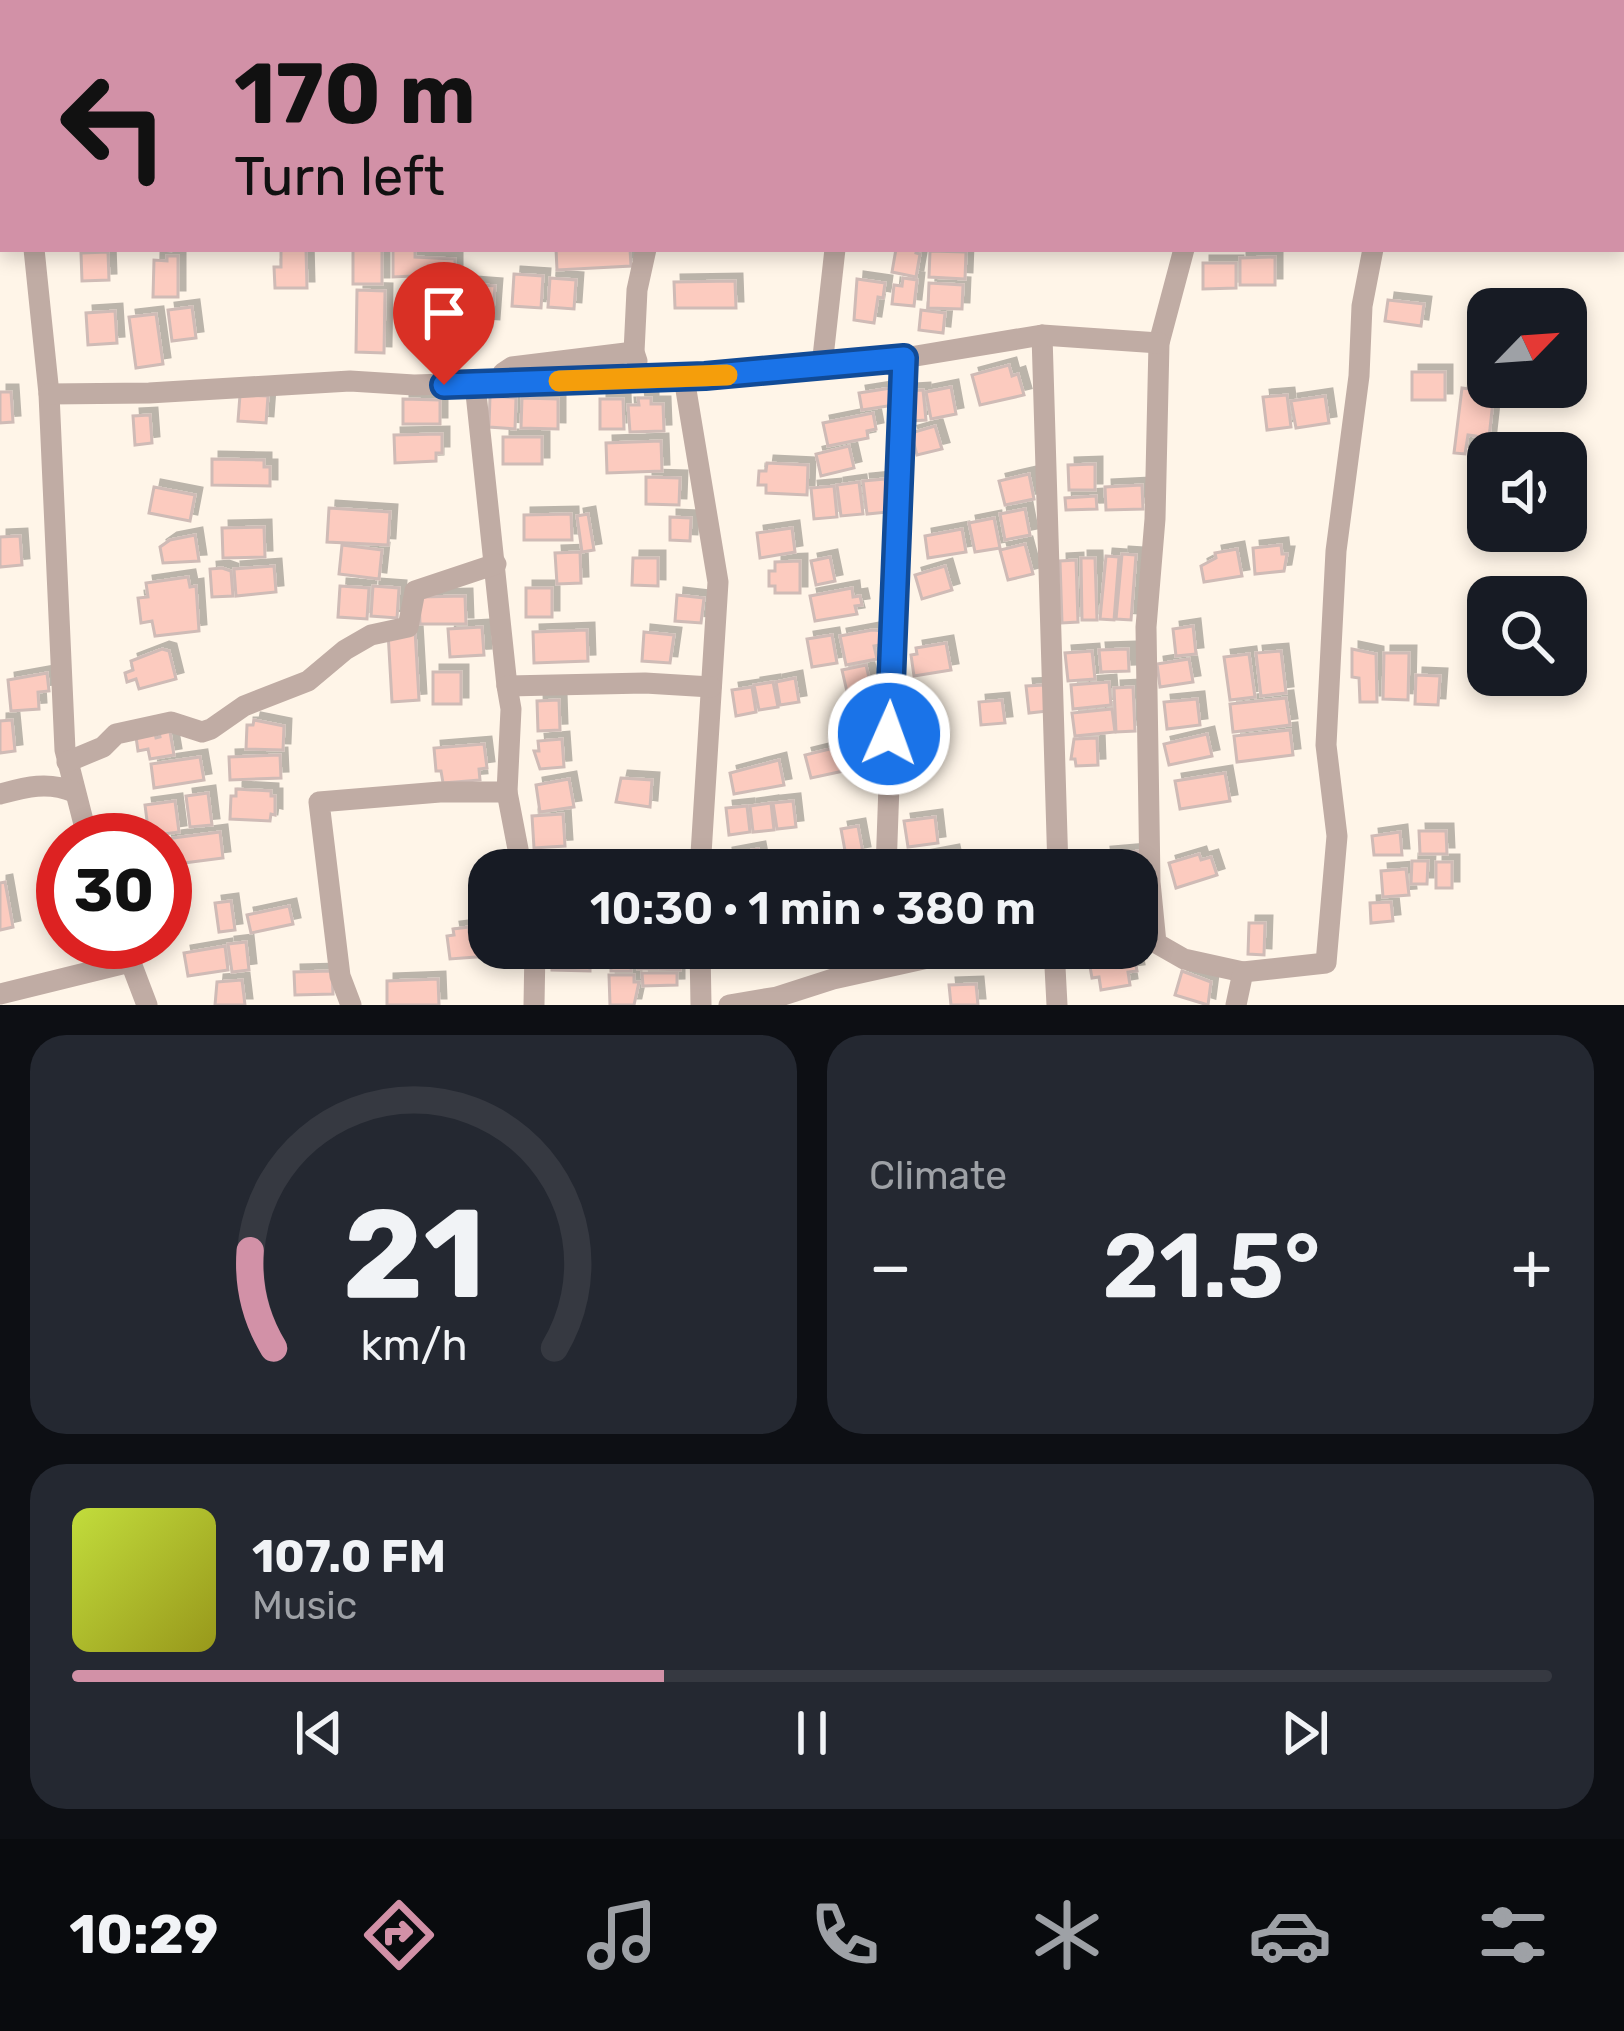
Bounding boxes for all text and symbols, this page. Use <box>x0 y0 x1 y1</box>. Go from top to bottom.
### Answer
text: 170 m <box>234 44 476 144</box>
icon: left <box>36 48 192 204</box>
text: Turn left <box>234 145 445 209</box>
pin <box>393 262 495 385</box>
icon: arrive <box>411 280 477 346</box>
north arrow <box>1467 288 1587 408</box>
map controls <box>1467 288 1587 696</box>
button: sound <box>1467 432 1587 552</box>
button: search <box>1467 576 1587 696</box>
position arrow <box>826 671 952 797</box>
speed limit sign: 30 <box>36 813 192 969</box>
text: 10:30 · 1 min · 380 m <box>590 882 1036 935</box>
text: Climate <box>869 1153 1007 1199</box>
text: 21 <box>342 1180 485 1328</box>
text: 21.5° <box>1102 1213 1321 1320</box>
text: − <box>869 1227 912 1306</box>
text: + <box>1511 1227 1552 1306</box>
text: km/h <box>360 1319 467 1370</box>
text: 107.0 FM <box>252 1530 446 1583</box>
text: Music <box>252 1583 357 1629</box>
icon: previous <box>286 1700 352 1766</box>
icon: pause <box>779 1700 845 1766</box>
icon: next <box>1272 1700 1338 1766</box>
icon: directions <box>357 1893 441 1977</box>
icon: music <box>580 1893 664 1977</box>
icon: phone <box>803 1893 887 1977</box>
icon: climate <box>1025 1893 1109 1977</box>
icon: car <box>1248 1893 1332 1977</box>
icon: filters <box>1471 1893 1555 1977</box>
text: 10:29 <box>69 1903 218 1967</box>

